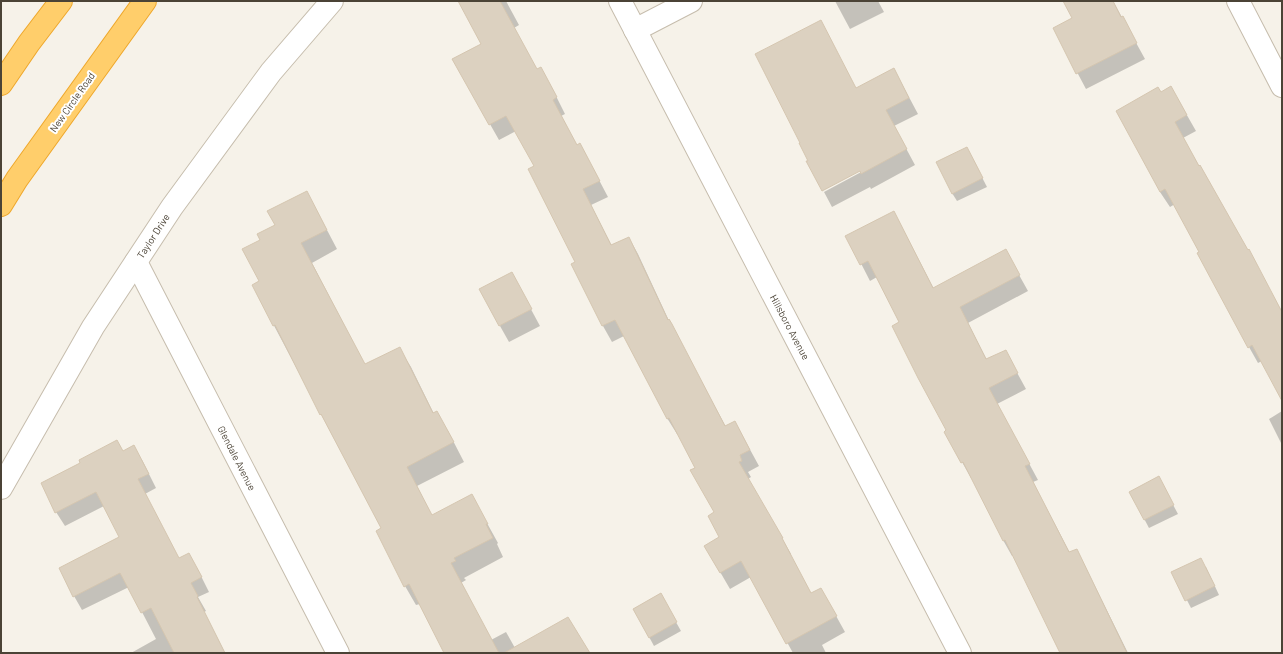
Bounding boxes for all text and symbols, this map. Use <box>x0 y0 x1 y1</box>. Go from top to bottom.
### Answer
street label: New Circle Road <box>47 70 97 134</box>
street label: Taylor Drive <box>134 211 172 261</box>
street label: Hillsboro Avenue <box>768 292 812 362</box>
street label: Glendale Avenue <box>216 424 258 492</box>

